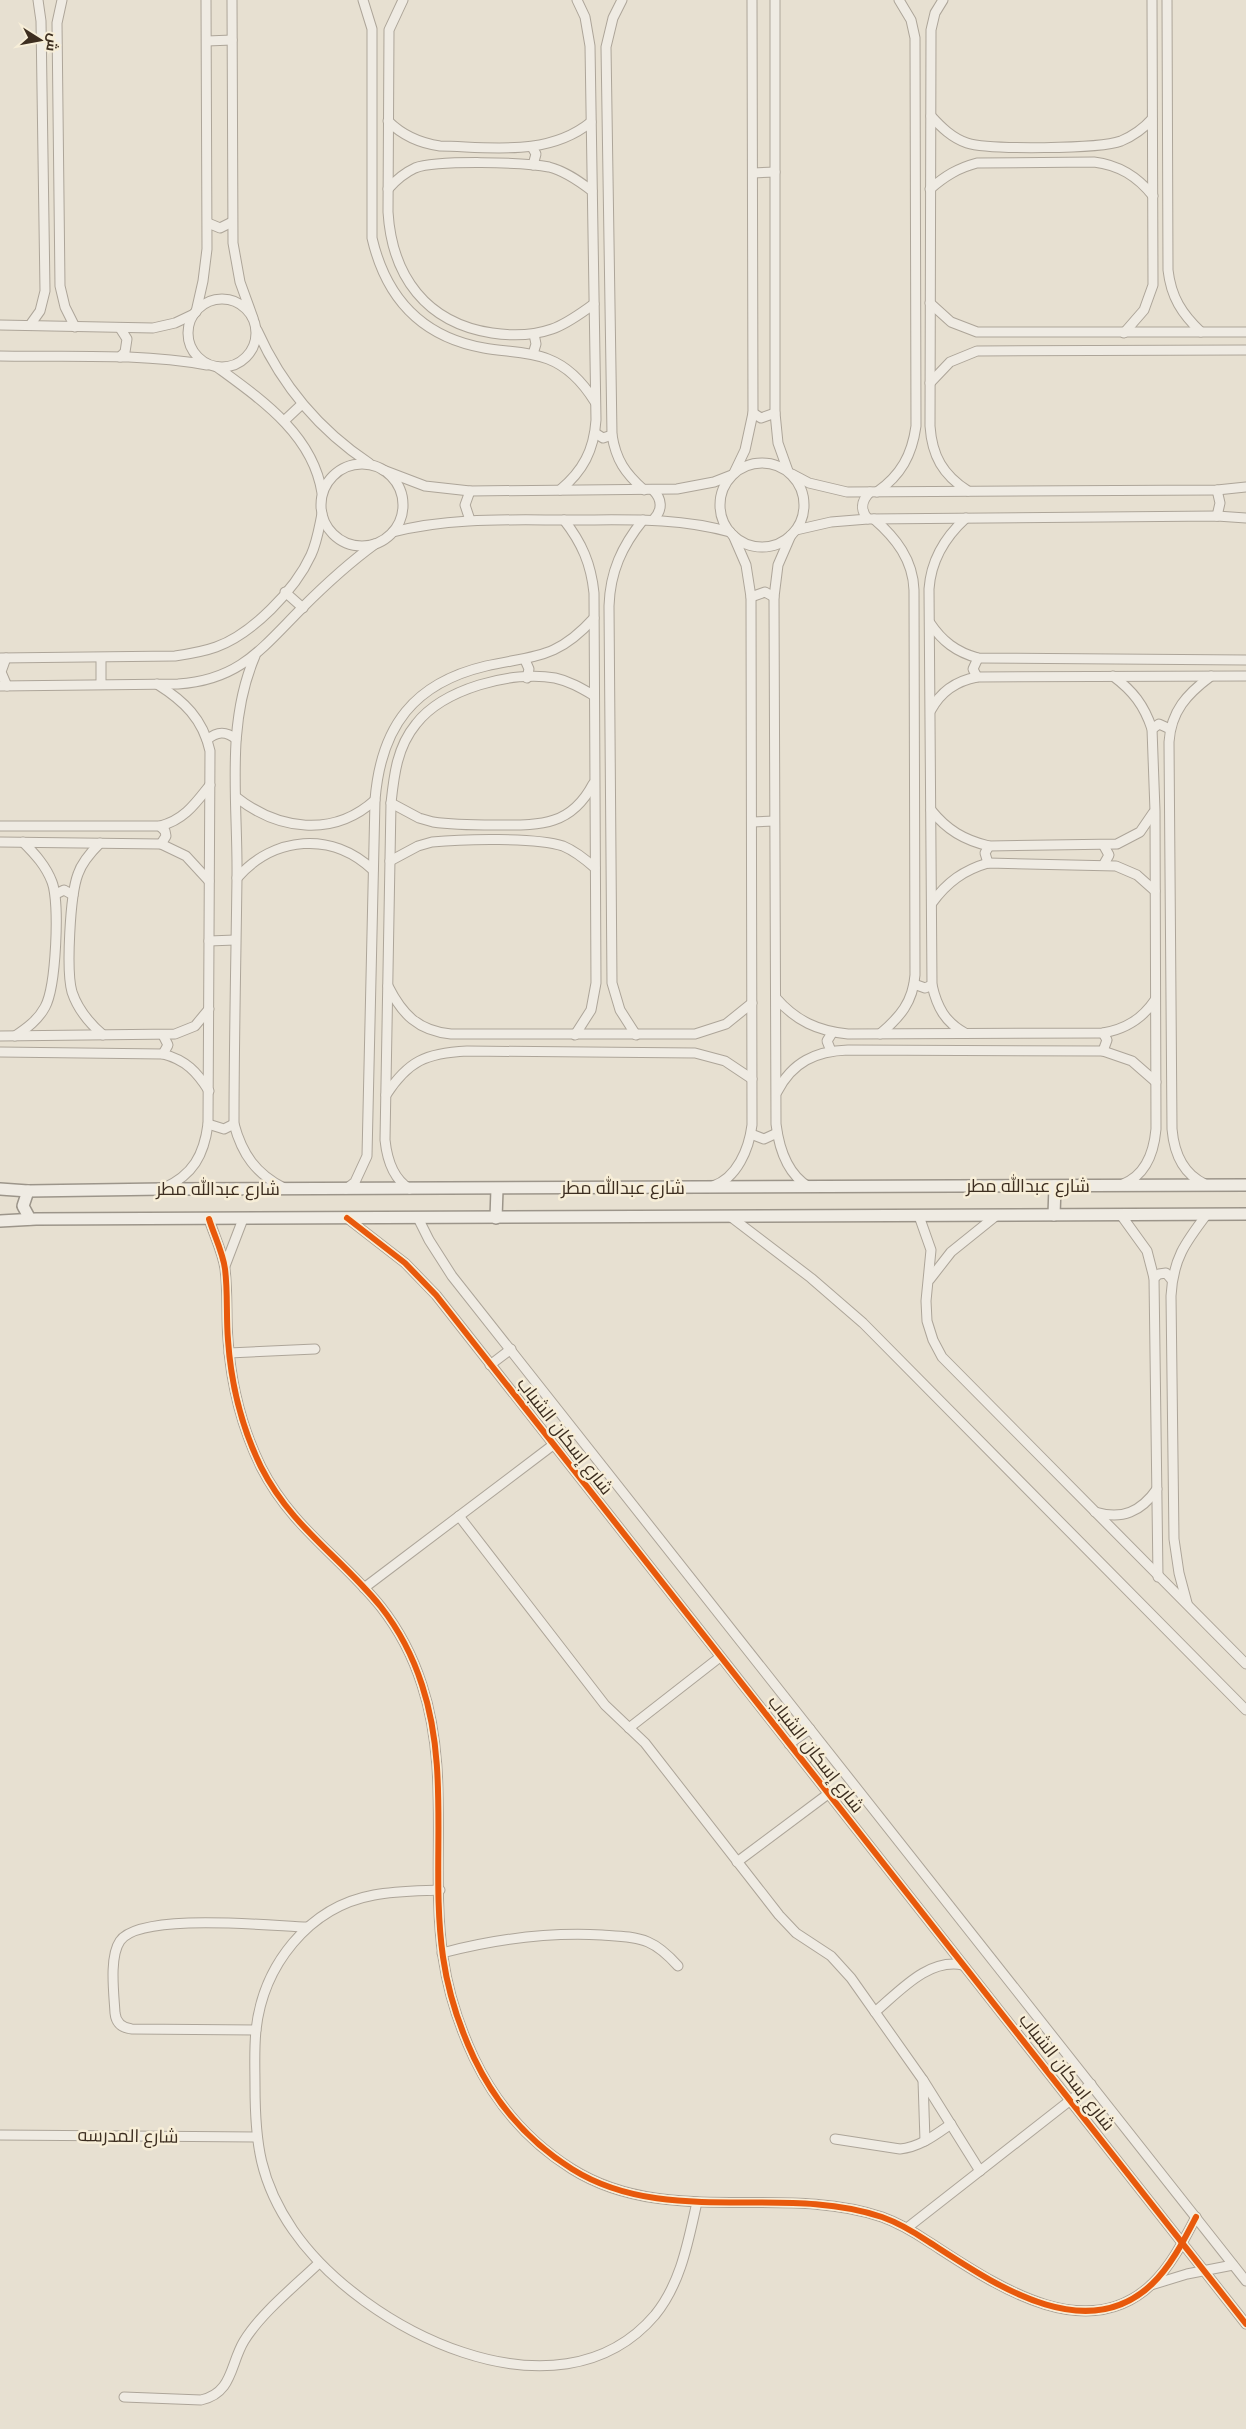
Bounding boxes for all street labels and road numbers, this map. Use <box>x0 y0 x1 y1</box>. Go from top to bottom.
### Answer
street label: شارع عبدالله مطر <box>965 1174 1090 1198</box>
street label: شارع عبدالله مطر <box>560 1176 685 1200</box>
street label: شارع عبدالله مطر <box>155 1177 280 1201</box>
street label: شارع إسكان الشباب <box>512 1374 617 1500</box>
street label: شارع إسكان الشباب <box>763 1692 868 1818</box>
street label: شارع إسكان الشباب <box>1014 2010 1119 2136</box>
street label: شارع المدرسه <box>77 2125 179 2149</box>

